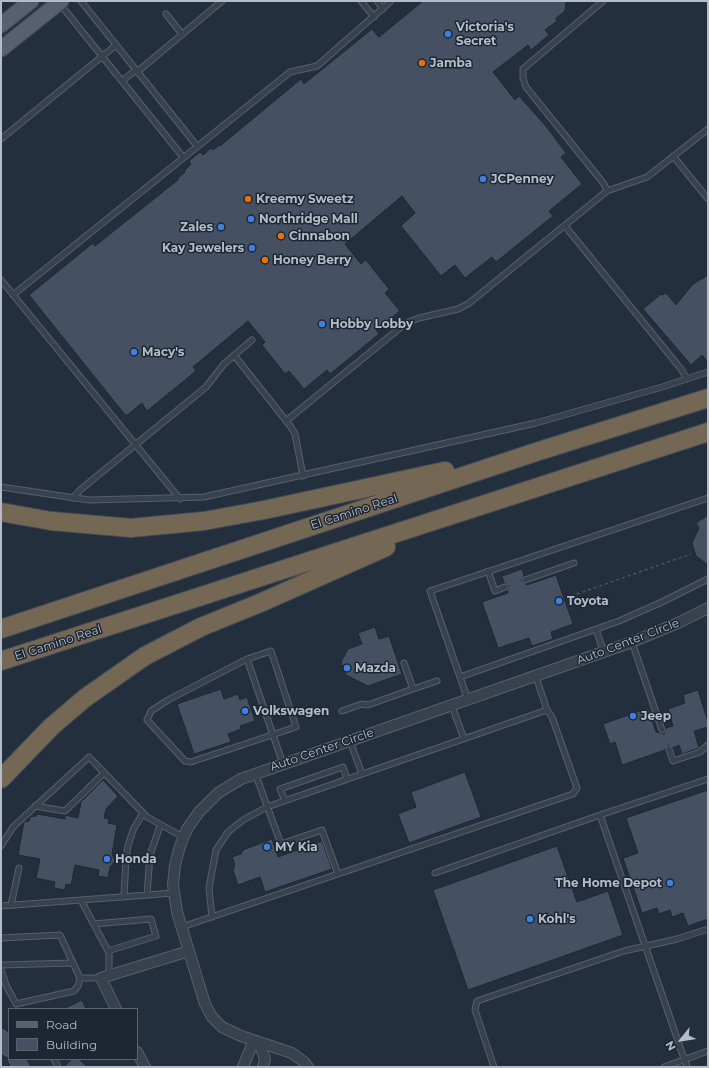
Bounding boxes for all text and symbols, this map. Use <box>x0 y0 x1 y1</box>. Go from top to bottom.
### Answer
place label: Victoria's Secret <box>456 20 514 48</box>
marker: Victoria's Secret <box>443 29 453 39</box>
place label: Jamba <box>430 56 472 70</box>
marker: Jamba <box>417 58 427 68</box>
place label: JCPenney <box>491 172 554 186</box>
marker: JCPenney <box>478 174 488 184</box>
place label: Kreemy Sweetz <box>256 192 354 206</box>
marker: Kreemy Sweetz <box>243 194 253 204</box>
place label: Northridge Mall <box>259 212 358 226</box>
marker: Northridge Mall <box>246 214 256 224</box>
place label: Zales <box>180 220 213 234</box>
marker: Zales <box>216 222 226 232</box>
place label: Cinnabon <box>289 229 350 243</box>
marker: Cinnabon <box>276 231 286 241</box>
place label: Kay Jewelers <box>162 241 244 255</box>
marker: Kay Jewelers <box>247 243 257 253</box>
place label: Honey Berry <box>273 253 351 267</box>
marker: Honey Berry <box>260 255 270 265</box>
place label: Hobby Lobby <box>330 317 413 331</box>
marker: Hobby Lobby <box>317 319 327 329</box>
place label: Macy's <box>142 345 184 359</box>
marker: Macy's <box>129 347 139 357</box>
street label: El Camino Real <box>309 491 399 533</box>
place label: Toyota <box>567 594 609 608</box>
marker: Toyota <box>554 596 564 606</box>
street label: Auto Center Circle <box>575 616 681 668</box>
street label: El Camino Real <box>13 622 103 664</box>
place label: Mazda <box>355 661 396 675</box>
marker: Mazda <box>342 663 352 673</box>
place label: Volkswagen <box>253 704 329 718</box>
marker: Volkswagen <box>240 706 250 716</box>
place label: Jeep <box>641 709 671 723</box>
marker: Jeep <box>628 711 638 721</box>
street label: Auto Center Circle <box>268 725 376 775</box>
place label: MY Kia <box>275 840 318 854</box>
marker: MY Kia <box>262 842 272 852</box>
place label: Honda <box>115 852 157 866</box>
marker: Honda <box>102 854 112 864</box>
place label: The Home Depot <box>555 876 662 890</box>
marker: The Home Depot <box>665 878 675 888</box>
place label: Kohl's <box>538 912 576 926</box>
marker: Kohl's <box>525 914 535 924</box>
legend <box>8 1008 138 1060</box>
text: Road <box>46 1017 77 1032</box>
north arrow <box>661 1020 701 1060</box>
text: Building <box>46 1037 97 1052</box>
text: N <box>662 1039 679 1053</box>

